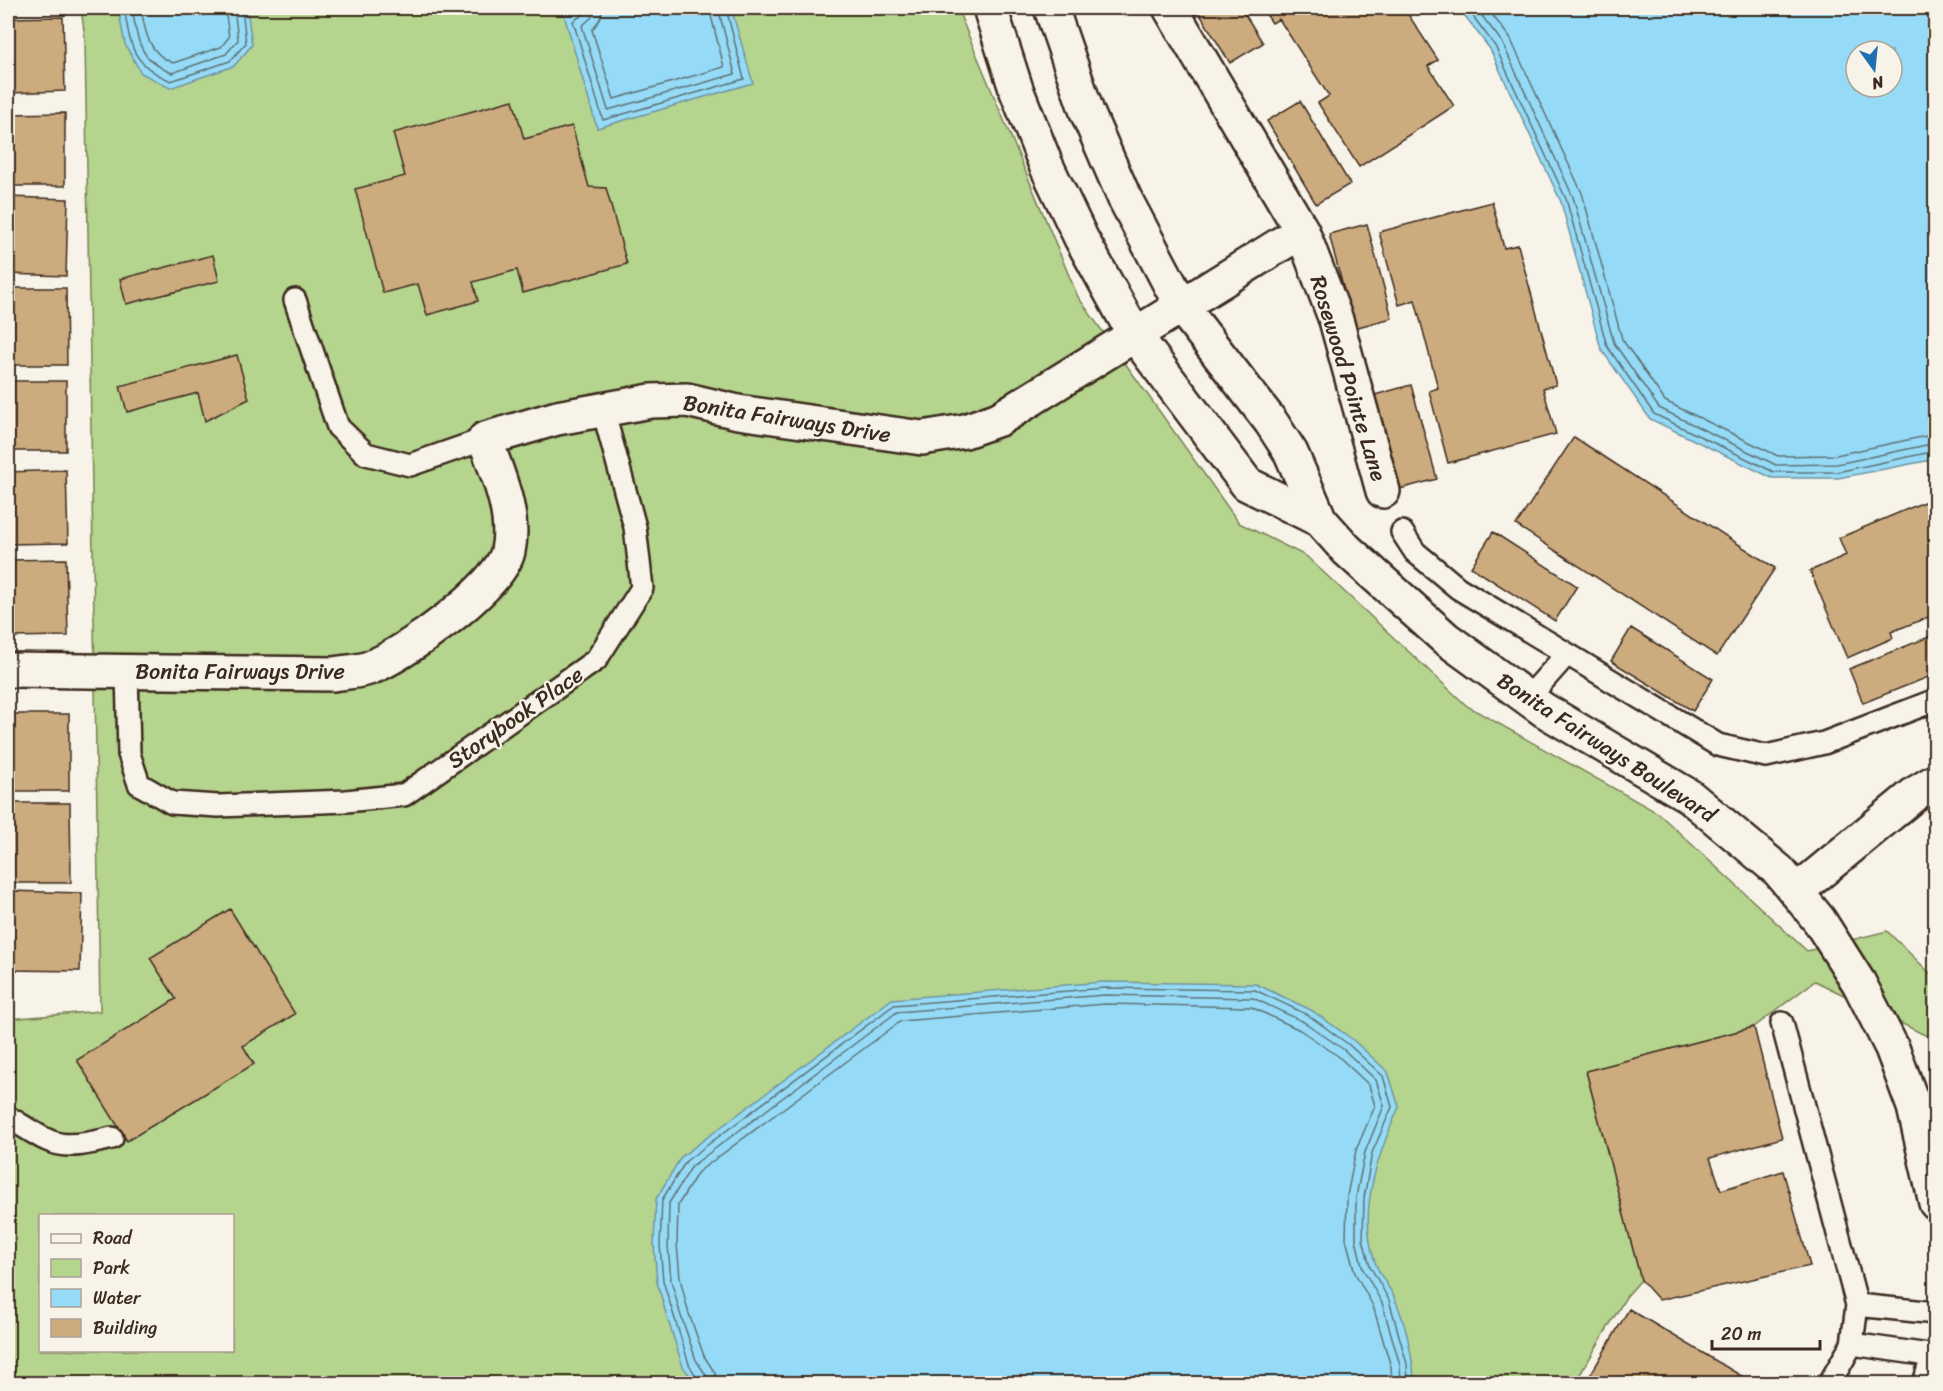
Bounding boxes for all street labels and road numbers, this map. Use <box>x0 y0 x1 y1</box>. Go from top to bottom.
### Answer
street label: Rosewood Pointe Lane <box>1299 270 1398 486</box>
street label: Bonita Fairways Drive <box>680 383 894 454</box>
street label: Bonita Fairways Drive <box>135 652 345 691</box>
street label: Storybook Place <box>439 656 592 779</box>
street label: Bonita Fairways Boulevard <box>1489 661 1726 834</box>

